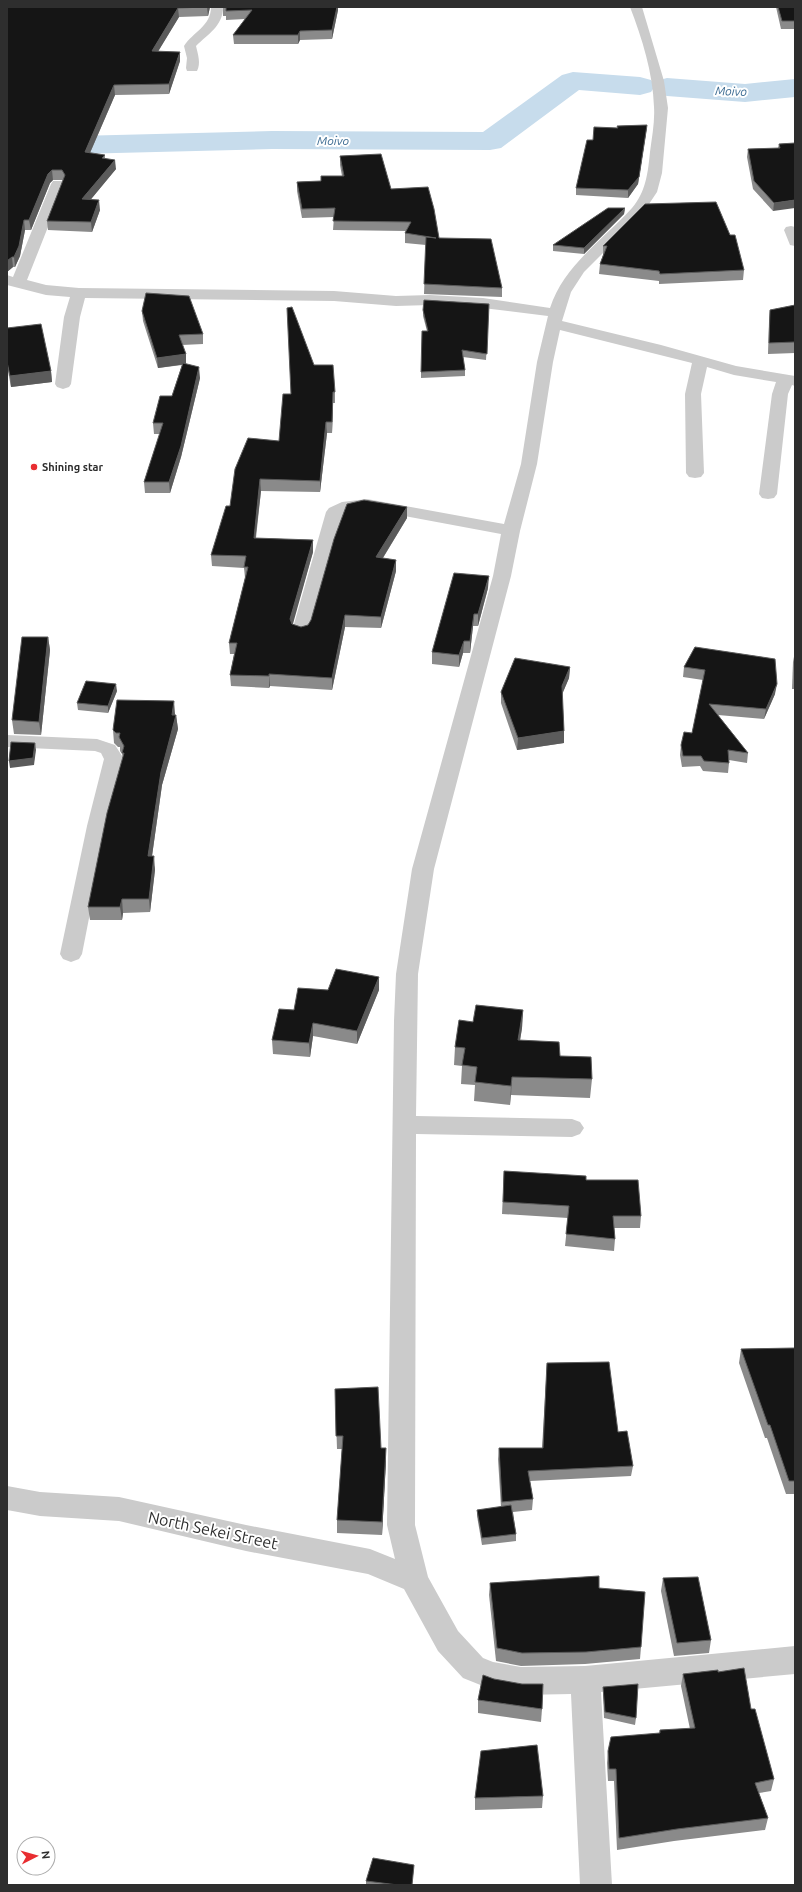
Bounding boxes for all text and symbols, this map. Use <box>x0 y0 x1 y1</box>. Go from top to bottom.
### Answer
water label: Moivo <box>715 84 748 98</box>
water label: Moivo <box>317 134 349 147</box>
place label: Shining star <box>42 461 103 473</box>
marker: Shining star <box>29 462 39 472</box>
street label: North Sekei Street <box>147 1507 280 1553</box>
north arrow <box>16 1836 56 1876</box>
text: N <box>40 1850 52 1860</box>

